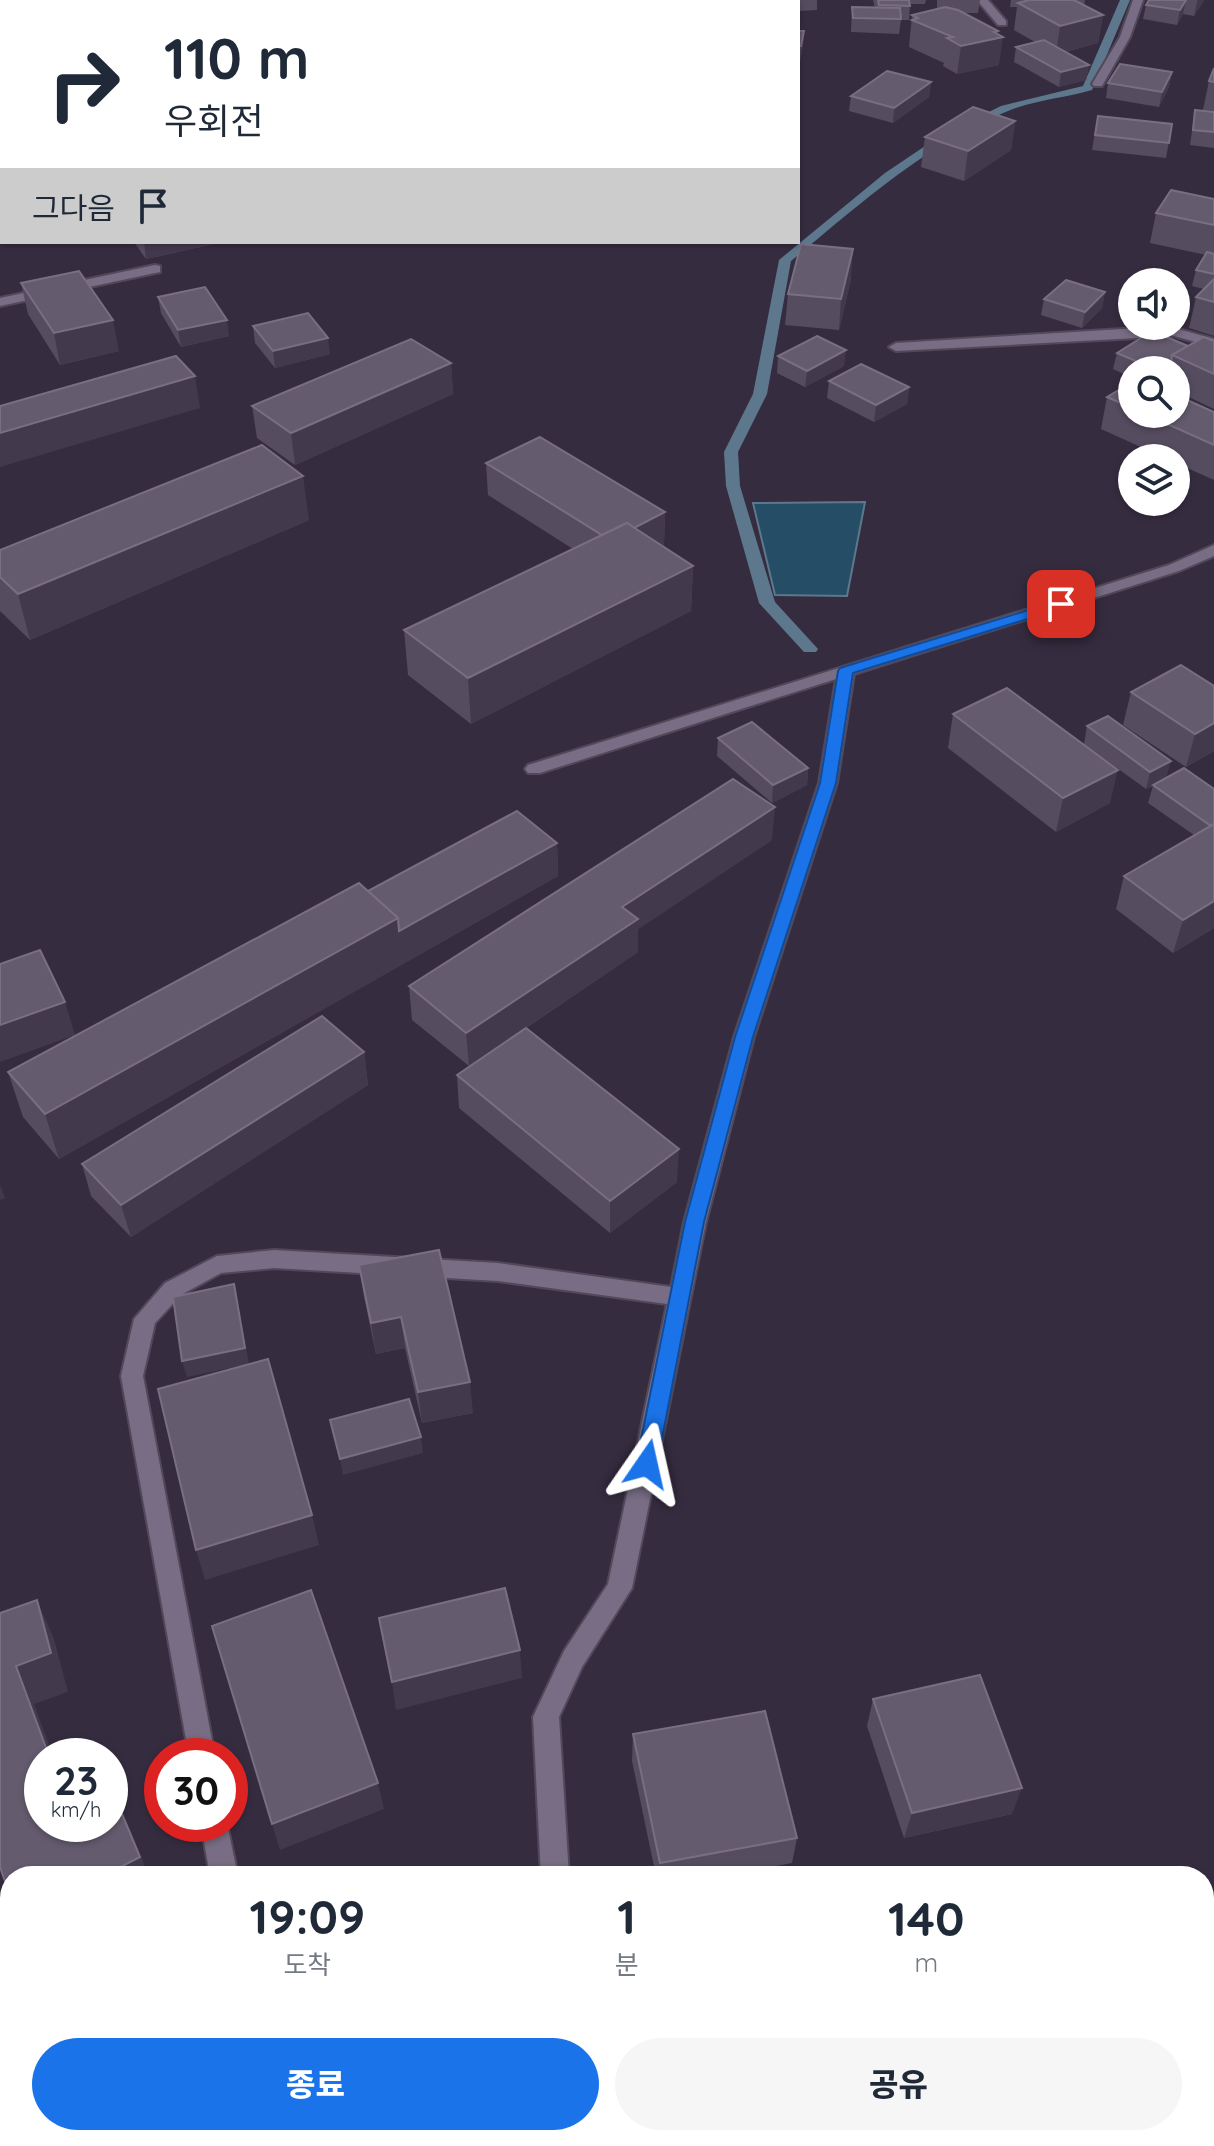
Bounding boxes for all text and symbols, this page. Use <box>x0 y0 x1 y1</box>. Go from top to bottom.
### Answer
text: 110 m <box>164 23 309 93</box>
icon: right <box>32 32 136 136</box>
text: 우회전 <box>164 98 263 143</box>
icon: arrive <box>131 184 175 228</box>
text: 그다음 <box>32 189 115 227</box>
map controls <box>1118 268 1190 516</box>
button: sound <box>1118 268 1190 340</box>
button: search <box>1118 356 1190 428</box>
button: layers <box>1118 444 1190 516</box>
pin <box>1027 570 1095 638</box>
icon: arrive <box>1039 582 1083 626</box>
position arrow <box>605 1422 689 1506</box>
speed limit sign: 30 <box>144 1738 248 1842</box>
text: 23 <box>54 1755 98 1805</box>
text: km/h <box>51 1797 101 1822</box>
text: 19:09 <box>249 1886 365 1946</box>
text: 1 <box>617 1886 636 1946</box>
text: 140 <box>888 1888 964 1948</box>
text: m <box>914 1946 938 1979</box>
text: 도착 <box>283 1948 331 1981</box>
text: 분 <box>615 1948 639 1981</box>
button: 종료 <box>32 2038 599 2130</box>
button: 공유 <box>615 2038 1182 2130</box>

